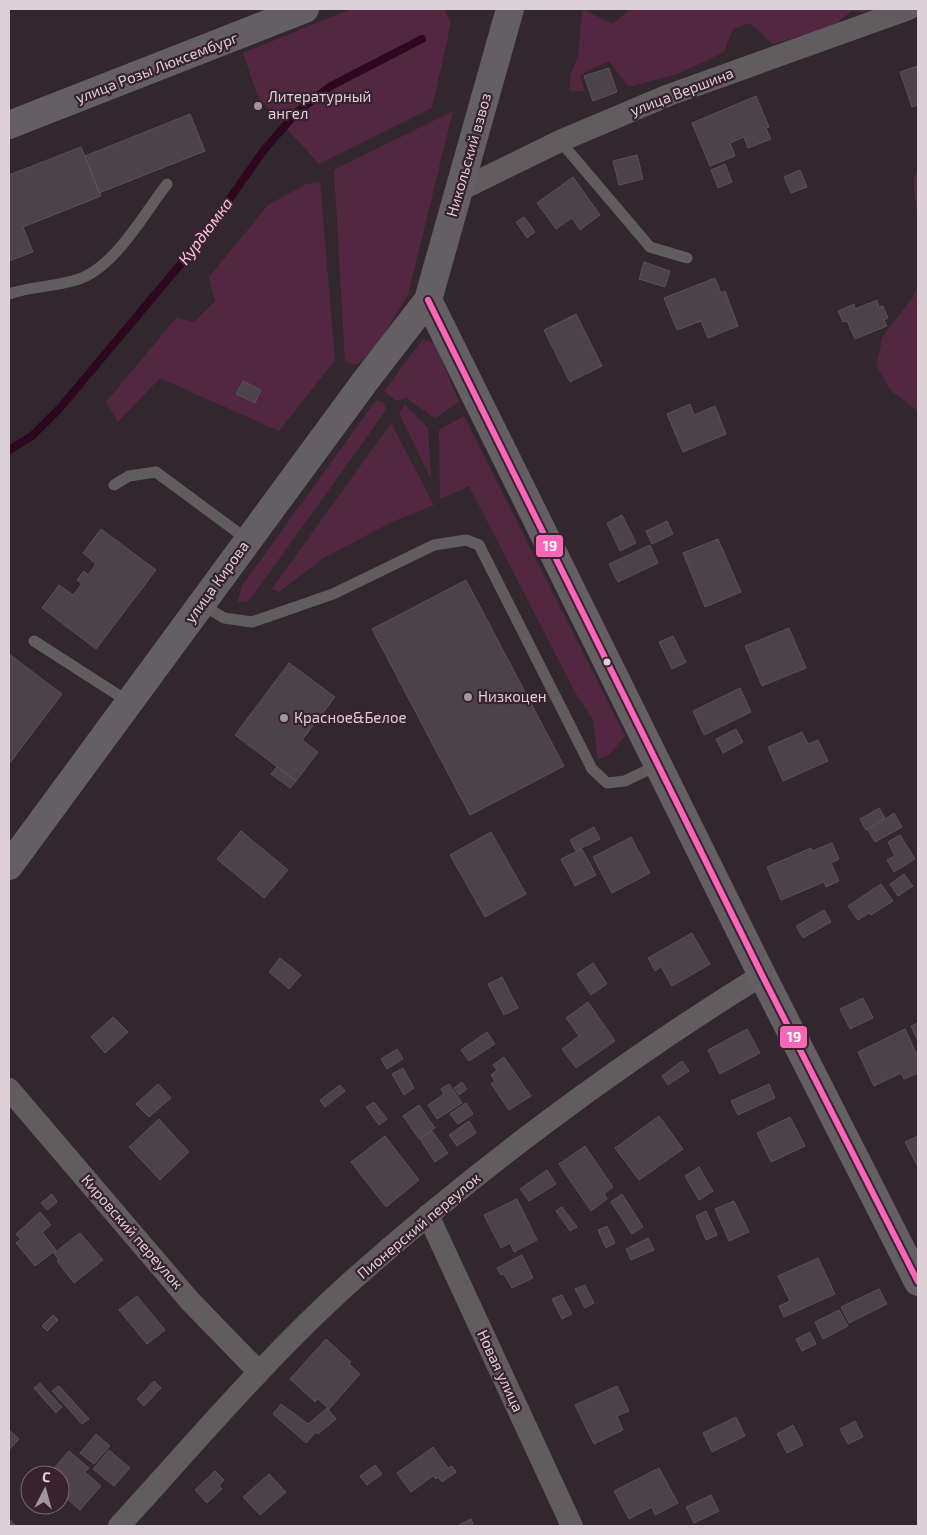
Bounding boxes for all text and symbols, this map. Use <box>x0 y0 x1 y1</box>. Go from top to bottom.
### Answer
street label: улица Розы Люксембург <box>73 28 241 107</box>
street label: улица Вершина <box>627 63 736 120</box>
place label: Литературный ангел <box>268 87 371 122</box>
street label: Никольский взвоз <box>442 91 494 219</box>
marker: Литературный ангел <box>252 100 264 112</box>
water label: Курдюмка <box>173 194 236 268</box>
line badge: 19 <box>535 534 564 558</box>
street label: улица Кирова <box>180 537 253 627</box>
text: 19 <box>543 537 557 554</box>
unlabelled marker <box>602 657 612 667</box>
place label: Низкоцен <box>478 687 547 705</box>
marker: Низкоцен <box>462 691 474 703</box>
place label: Красное&Белое <box>294 708 407 726</box>
marker: Красное&Белое <box>278 712 290 724</box>
line badge: 19 <box>779 1025 808 1049</box>
text: 19 <box>787 1028 801 1045</box>
street label: Пионерский переулок <box>353 1168 484 1283</box>
street label: Кировский переулок <box>77 1170 187 1293</box>
street label: Новая улица <box>473 1327 528 1415</box>
north arrow <box>20 1465 70 1515</box>
text: С <box>41 1468 51 1485</box>

